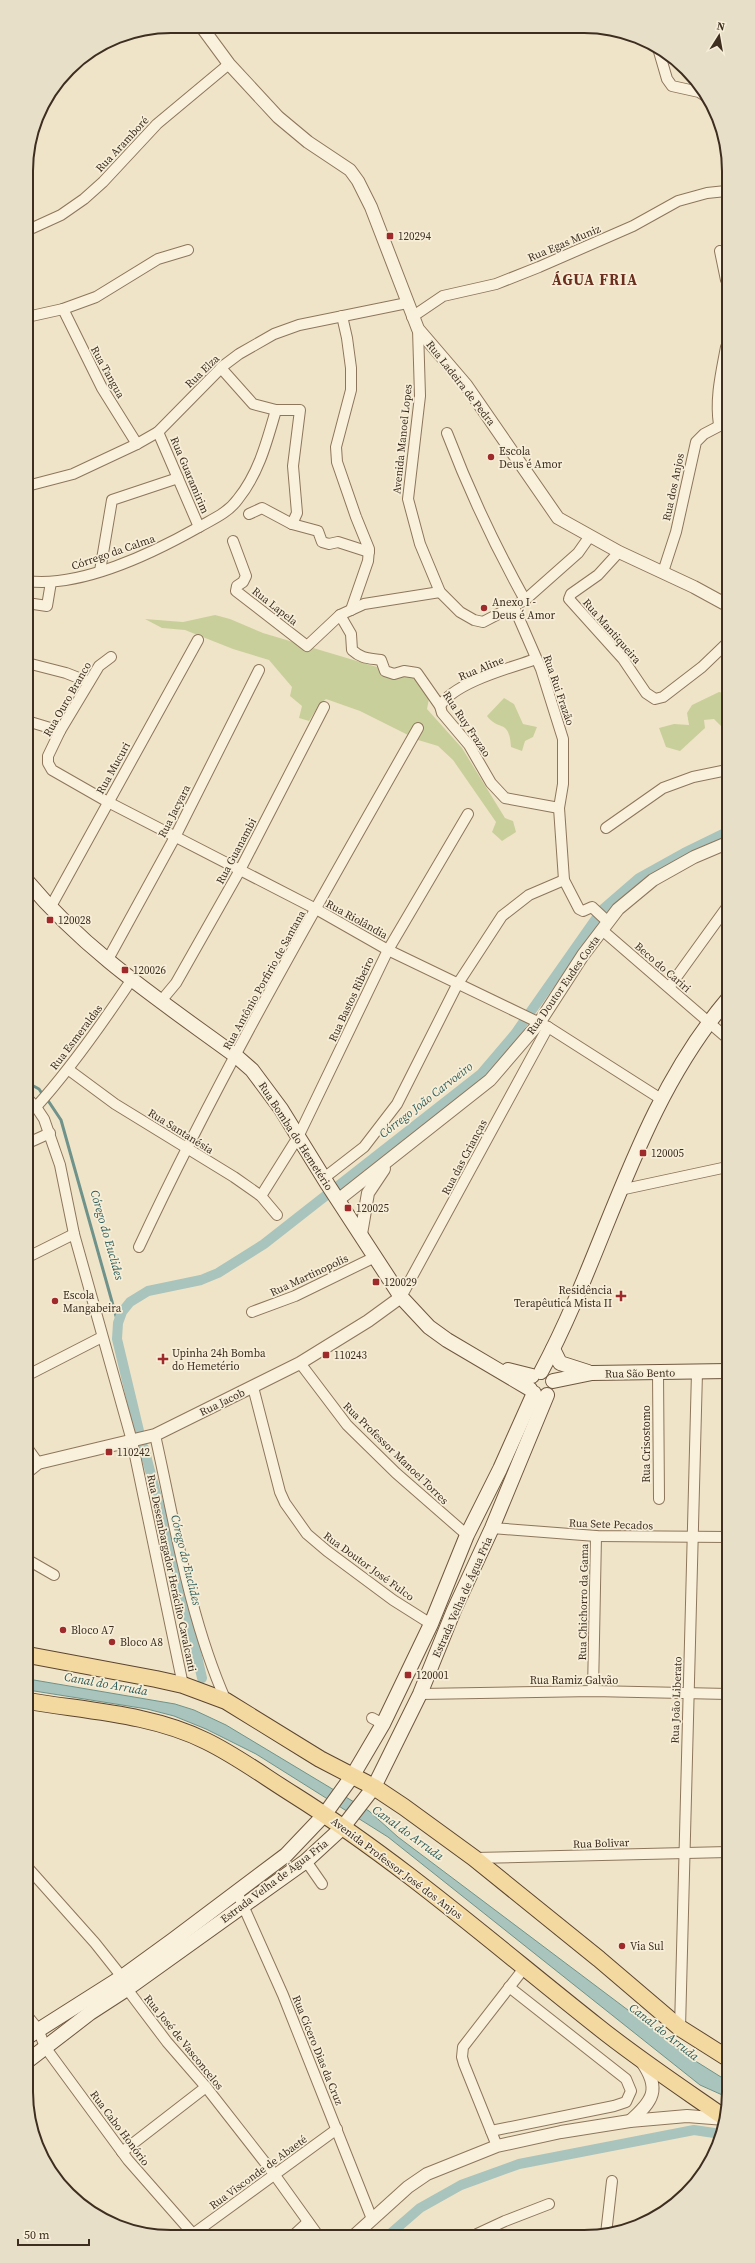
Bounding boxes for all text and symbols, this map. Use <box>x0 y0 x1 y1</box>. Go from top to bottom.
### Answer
north arrow <box>699 16 739 56</box>
text: N <box>715 19 726 35</box>
street label: Rua Aramboré <box>93 113 152 176</box>
street label: Rua Egas Muniz <box>526 221 603 266</box>
place label: 120294 <box>398 229 431 244</box>
marker: 120294 <box>385 231 395 241</box>
district label: ÁGUA FRIA <box>552 269 638 290</box>
street label: Rua Ladeira de Pedra <box>423 338 499 429</box>
street label: Rua Tangua <box>87 343 128 401</box>
street label: Rua Elza <box>182 351 223 391</box>
street label: Avenida Manoel Lopes <box>389 383 416 495</box>
street label: Rua Guaramirim <box>167 434 213 516</box>
place label: Escola Deus é Amor <box>499 444 563 472</box>
marker: Escola Deus é Amor <box>486 452 496 462</box>
street label: Rua dos Anjos <box>659 452 688 522</box>
street label: Córrego da Calma <box>69 531 157 574</box>
street label: Rua Lapela <box>249 584 301 629</box>
place label: Anexo I - Deus é Amor <box>492 595 556 623</box>
street label: Rua Mantiqueira <box>579 596 644 667</box>
marker: Anexo I - Deus é Amor <box>479 603 489 613</box>
street label: Rua Aline <box>456 652 506 684</box>
street label: Rua Rui Frazão <box>539 653 578 728</box>
street label: Rua Ouro Branco <box>40 659 95 739</box>
street label: Rua Ruy Frazao <box>439 689 494 760</box>
street label: Rua Mucuri <box>93 740 134 797</box>
street label: Rua Jacyara <box>155 782 194 840</box>
street label: Rua Guanambi <box>213 816 260 887</box>
street label: Rua Riolândia <box>323 896 391 943</box>
street label: Rua Antônio Porfirio de Santana <box>220 907 309 1053</box>
place label: 120028 <box>58 913 91 928</box>
marker: 120028 <box>45 915 55 925</box>
street label: Rua Doutor Eudes Costa <box>524 933 603 1038</box>
street label: Beco do Cariri <box>631 939 694 996</box>
street label: Rua Bastos Ribeiro <box>325 954 378 1044</box>
place label: 120026 <box>133 963 166 978</box>
marker: 120026 <box>120 965 130 975</box>
street label: Rua Esmeraldas <box>47 1001 106 1073</box>
water label: Córrego João Carvoeiro <box>376 1058 476 1142</box>
street label: Rua Bomba do Hemetério <box>255 1079 336 1193</box>
street label: Rua Santanésia <box>145 1105 217 1158</box>
street label: Rua das Crianças <box>438 1117 491 1198</box>
place label: 120005 <box>651 1146 684 1161</box>
marker: 120005 <box>638 1148 648 1158</box>
water label: Córego do Euclides <box>87 1188 128 1282</box>
place label: 120025 <box>356 1201 389 1216</box>
marker: 120025 <box>343 1203 353 1213</box>
street label: Rua Martinopolis <box>268 1251 351 1300</box>
place label: 120029 <box>384 1275 417 1290</box>
marker: 120029 <box>371 1277 381 1287</box>
place label: Residência Terapêutica Mista II <box>514 1283 612 1311</box>
place label: Escola Mangabeira <box>63 1288 122 1316</box>
marker: Residência Terapêutica Mista II <box>615 1290 627 1302</box>
marker: Escola Mangabeira <box>50 1296 60 1306</box>
place label: Upinha 24h Bomba do Hemetério <box>172 1346 266 1374</box>
place label: 110243 <box>334 1348 367 1363</box>
marker: 110243 <box>321 1350 331 1360</box>
marker: Upinha 24h Bomba do Hemetério <box>157 1353 169 1365</box>
street label: Rua São Bento <box>605 1365 675 1382</box>
street label: Rua Jacob <box>197 1385 247 1420</box>
street label: Rua Professor Manoel Torres <box>340 1399 452 1508</box>
street label: Rua Crisostomo <box>639 1405 654 1483</box>
place label: 110242 <box>117 1445 150 1460</box>
marker: 110242 <box>104 1447 114 1457</box>
street label: Rua Desembargador Heráclito Cavalcanti <box>143 1473 200 1673</box>
water label: Córego do Euclides <box>167 1513 205 1607</box>
street label: Rua Sete Pecados <box>568 1516 654 1533</box>
street label: Rua Doutor José Fulco <box>320 1528 417 1604</box>
street label: Estrada Velha de Água Fria <box>429 1534 496 1660</box>
street label: Rua Chichorro da Gama <box>575 1543 592 1661</box>
place label: Bloco A7 <box>71 1623 114 1638</box>
marker: Bloco A7 <box>58 1625 68 1635</box>
place label: Bloco A8 <box>120 1635 163 1650</box>
marker: Bloco A8 <box>107 1637 117 1647</box>
street label: Rua João Liberato <box>667 1656 686 1744</box>
place label: 120001 <box>416 1668 449 1683</box>
water label: Canal do Arruda <box>63 1669 150 1699</box>
marker: 120001 <box>403 1670 413 1680</box>
street label: Rua Ramiz Galvão <box>530 1673 618 1688</box>
water label: Canal do Arruda <box>369 1802 447 1865</box>
street label: Avenida Professor José dos Anjos <box>328 1814 466 1923</box>
street label: Rua Bolivar <box>573 1835 630 1852</box>
street label: Estrada Velha de Água Fria <box>218 1836 331 1927</box>
place label: Via Sul <box>630 1939 664 1954</box>
marker: Via Sul <box>617 1941 627 1951</box>
street label: Rua José de Vasconcelos <box>140 1992 227 2093</box>
street label: Rua Cícero Dias da Cruz <box>289 1993 346 2107</box>
water label: Canal do Arruda <box>626 2000 703 2065</box>
street label: Rua Cabo Honório <box>86 2088 153 2169</box>
street label: Rua Visconde de Abaeté <box>206 2132 310 2213</box>
scale bar <box>18 2221 89 2247</box>
text: 50 m <box>24 2227 50 2243</box>

